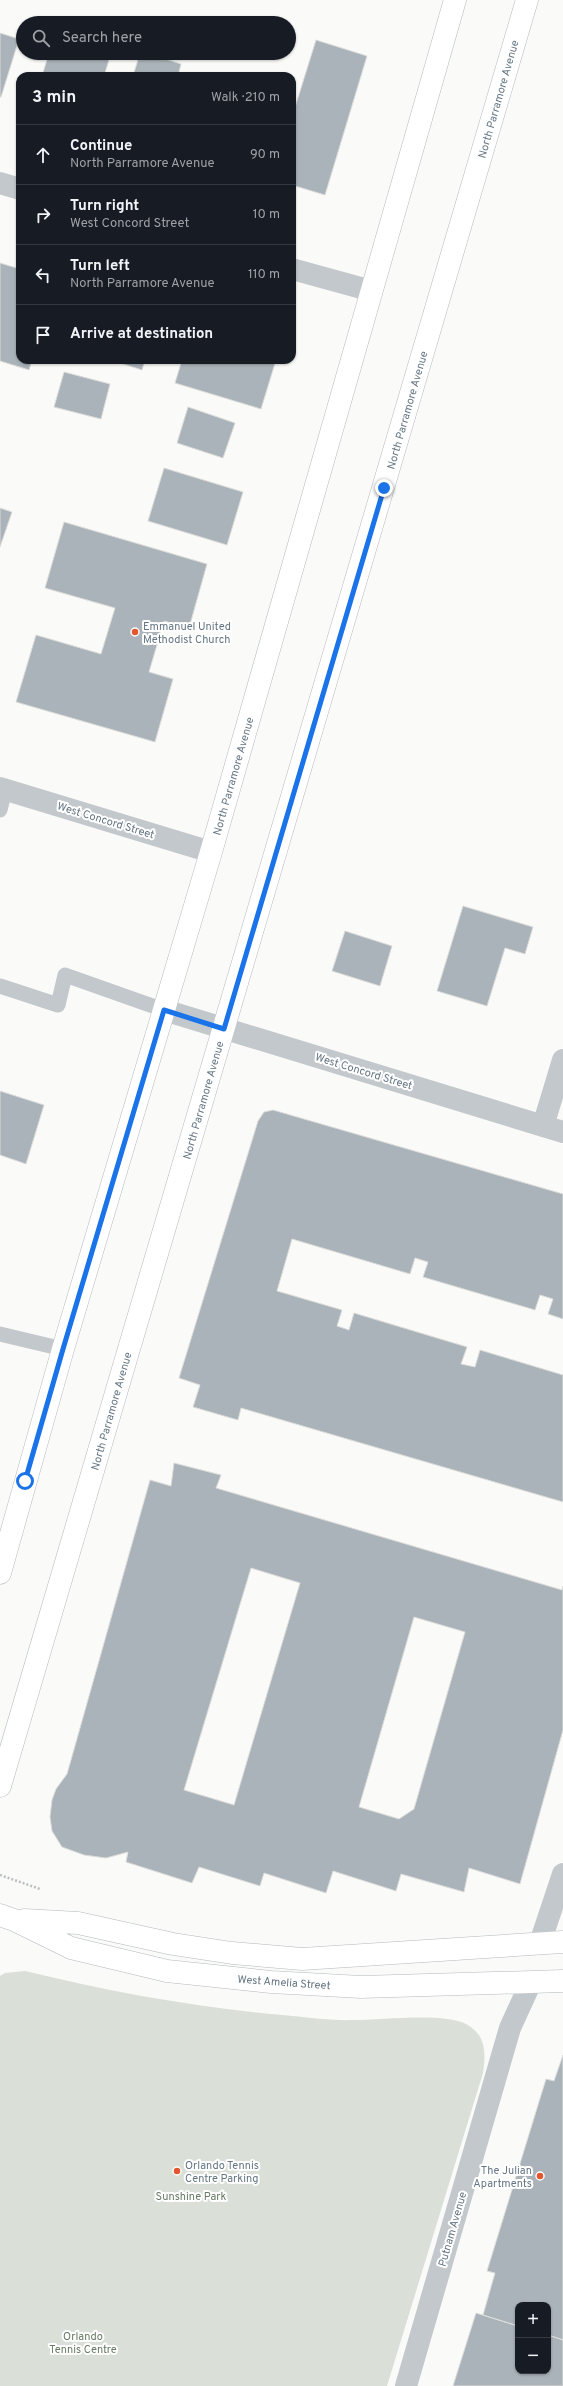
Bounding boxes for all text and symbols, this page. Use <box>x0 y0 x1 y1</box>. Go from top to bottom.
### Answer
search box <box>16 16 296 60</box>
icon: search <box>30 27 52 49</box>
text: Search here <box>62 29 142 48</box>
street label: North Parramore Avenue <box>475 38 523 160</box>
text: 3 min <box>32 87 76 109</box>
text: Walk · 210 m <box>211 90 280 106</box>
text: Continue <box>70 137 132 156</box>
icon: ahead <box>32 144 54 166</box>
text: 90 m <box>250 147 280 163</box>
text: North Parramore Avenue <box>70 156 215 172</box>
text: Turn right <box>70 197 139 216</box>
icon: right <box>32 204 54 226</box>
text: 10 m <box>253 207 280 223</box>
text: West Concord Street <box>70 216 189 232</box>
text: Turn left <box>70 257 130 276</box>
icon: left <box>32 264 54 286</box>
text: 110 m <box>248 267 280 283</box>
text: North Parramore Avenue <box>70 276 215 292</box>
icon: arrive <box>32 324 54 346</box>
text: Arrive at destination <box>70 325 213 344</box>
street label: North Parramore Avenue <box>384 349 432 471</box>
route end <box>375 479 393 497</box>
place label: Emmanuel United Methodist Church <box>143 620 231 647</box>
marker: Emmanuel United Methodist Church <box>130 627 140 637</box>
street label: North Parramore Avenue <box>210 715 258 837</box>
street label: West Concord Street <box>55 800 156 842</box>
street label: North Parramore Avenue <box>180 1039 228 1161</box>
street label: West Concord Street <box>313 1051 414 1093</box>
street label: North Parramore Avenue <box>88 1350 136 1472</box>
route start <box>16 1472 34 1490</box>
street label: West Amelia Street <box>237 1973 331 1993</box>
place label: Orlando Tennis Centre Parking <box>185 2159 259 2186</box>
place label: The Julian Apartments <box>473 2164 532 2191</box>
marker: Orlando Tennis Centre Parking <box>172 2166 182 2176</box>
marker: The Julian Apartments <box>535 2171 545 2181</box>
park label: Sunshine Park <box>156 2190 227 2204</box>
street label: Putnam Avenue <box>436 2190 470 2268</box>
map controls <box>515 2302 551 2374</box>
button: + <box>515 2302 551 2338</box>
park label: Orlando Tennis Centre <box>49 2330 117 2357</box>
button: − <box>515 2338 551 2374</box>

